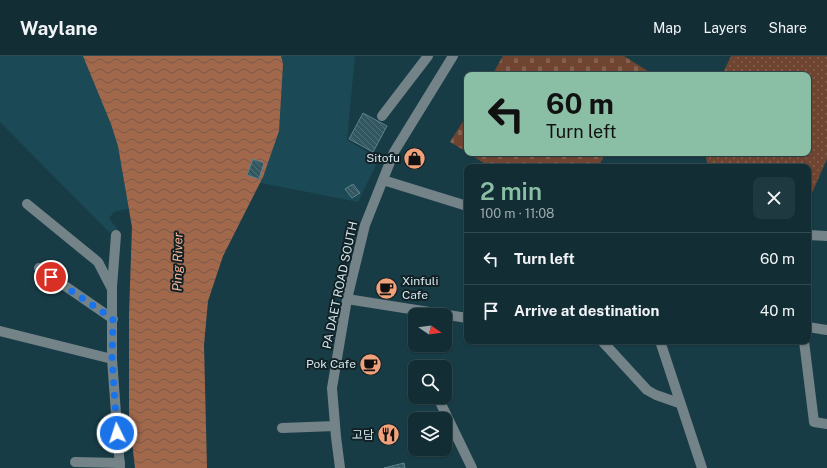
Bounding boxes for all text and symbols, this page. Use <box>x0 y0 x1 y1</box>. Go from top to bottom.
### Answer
text: Waylane <box>20 17 98 39</box>
text: Map <box>653 20 681 36</box>
text: Layers <box>703 20 747 36</box>
text: Share <box>769 20 807 36</box>
text: 60 m <box>546 87 614 120</box>
icon: left <box>480 88 532 140</box>
text: Turn left <box>546 121 616 142</box>
shop icon: Sitofu <box>402 145 428 171</box>
place label: Sitofu <box>366 151 400 165</box>
text: 2 min <box>480 177 542 205</box>
button: close <box>753 177 795 219</box>
text: 100 m · 11:08 <box>480 206 555 221</box>
street label: PA DAET ROAD SOUTH <box>320 220 360 350</box>
water label: Ping River <box>169 232 186 292</box>
icon: left <box>480 248 502 270</box>
text: Turn left <box>514 250 575 267</box>
text: 60 m <box>760 250 795 267</box>
pin <box>34 260 68 294</box>
icon: arrive <box>40 266 62 288</box>
place label: Xinfuli Cafe <box>402 274 438 302</box>
cafe icon: Xinfuli Cafe <box>373 275 399 301</box>
icon: arrive <box>480 300 502 322</box>
text: Arrive at destination <box>514 302 659 319</box>
text: 40 m <box>760 302 795 319</box>
north arrow <box>408 308 452 352</box>
map controls <box>408 308 452 456</box>
cafe icon: Pok Cafe <box>358 351 384 377</box>
place label: Pok Cafe <box>306 357 356 371</box>
button: search <box>408 360 452 404</box>
position arrow <box>96 412 138 454</box>
button: layers <box>408 412 452 456</box>
restaurant icon: 고담 <box>376 422 402 448</box>
place label: 고담 <box>352 428 374 442</box>

